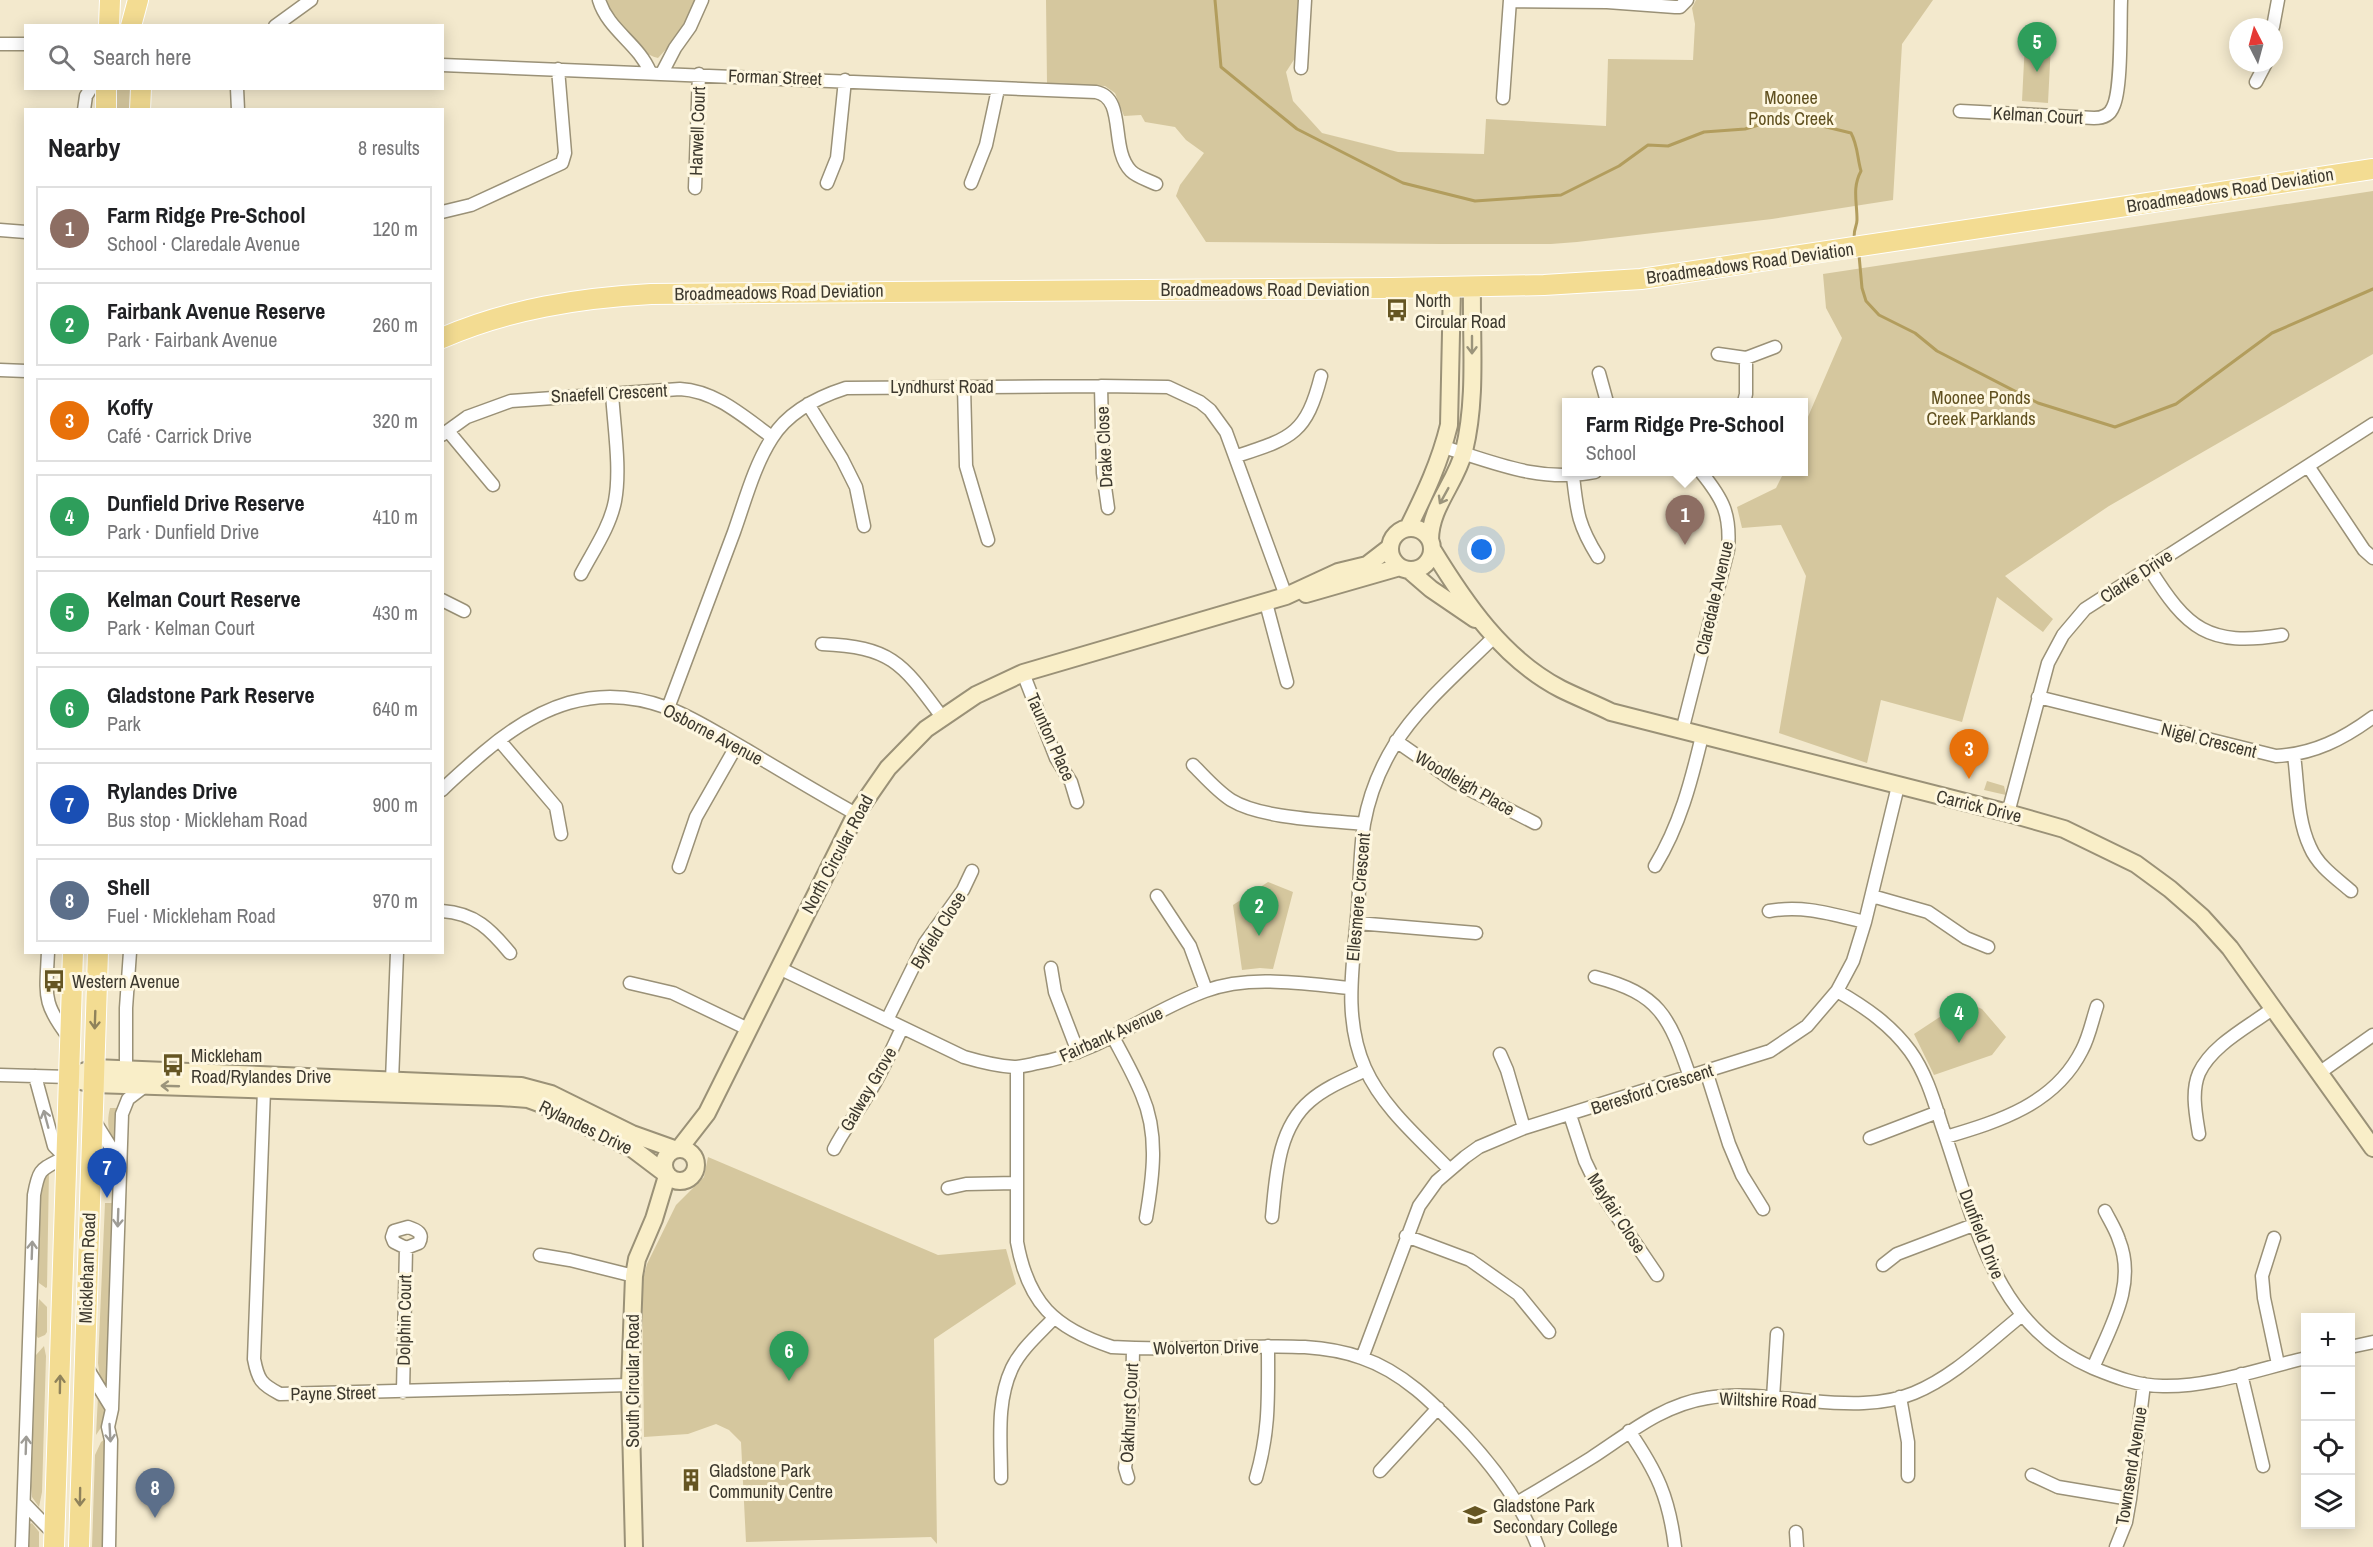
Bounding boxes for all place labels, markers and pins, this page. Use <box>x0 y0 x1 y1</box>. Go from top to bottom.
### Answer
pin: 5 <box>2018 22 2056 72</box>
place label: North Circular Road <box>1415 288 1506 334</box>
bus stop icon: North Circular Road <box>1384 297 1410 323</box>
pin: 1 <box>1666 496 1704 545</box>
pin: 3 <box>1950 730 1988 779</box>
pin: 2 <box>1240 886 1278 936</box>
bus stop icon: Western Avenue <box>41 968 67 994</box>
place label: Western Avenue <box>72 969 180 994</box>
pin: 4 <box>1940 994 1978 1043</box>
place label: Mickleham Road/Rylandes Drive <box>191 1043 331 1089</box>
bus stop icon: Mickleham Road/Rylandes Drive <box>160 1052 186 1078</box>
pin: 7 <box>88 1148 126 1198</box>
pin: 6 <box>770 1332 808 1381</box>
place label: Gladstone Park Community Centre <box>709 1458 833 1504</box>
building icon: Gladstone Park Community Centre <box>678 1467 704 1493</box>
pin: 8 <box>136 1468 174 1518</box>
place label: Gladstone Park Secondary College <box>1493 1493 1618 1539</box>
school or university icon: Gladstone Park Secondary College <box>1462 1502 1488 1528</box>

